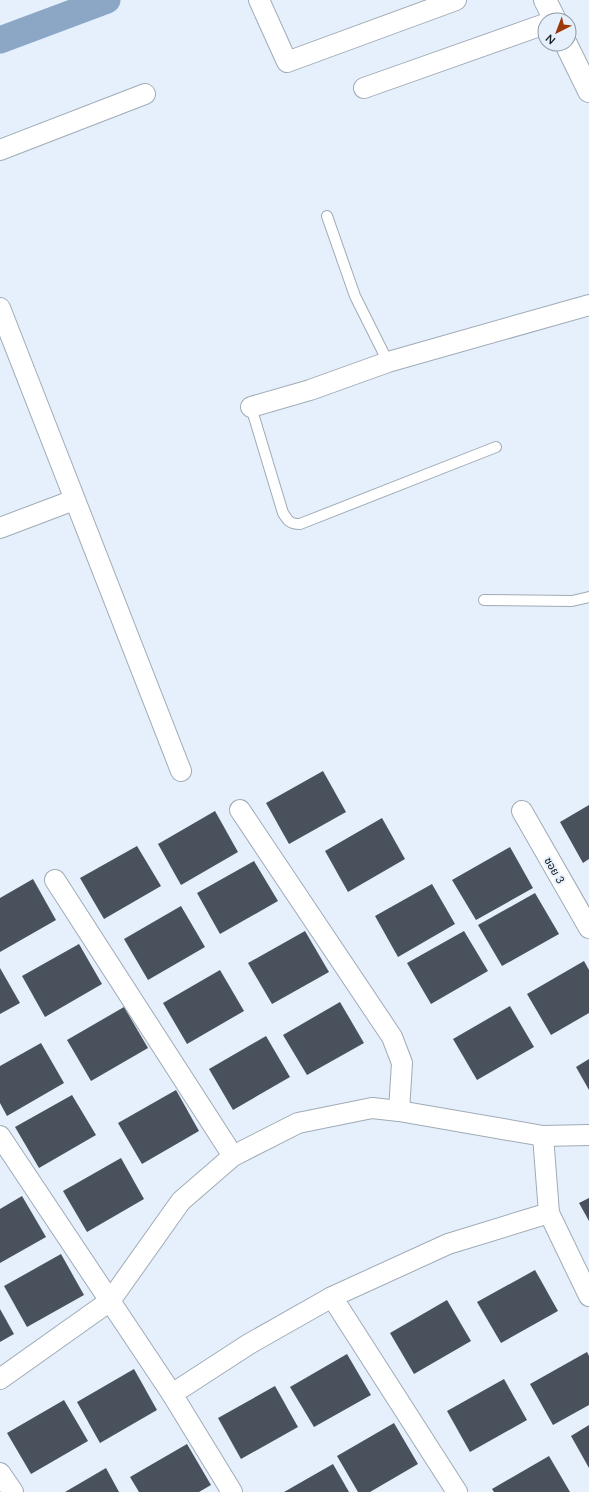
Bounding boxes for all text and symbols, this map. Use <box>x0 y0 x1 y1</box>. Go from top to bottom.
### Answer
north arrow <box>537 12 577 52</box>
text: N <box>542 32 557 47</box>
street label: ซอย 3 <box>542 855 568 885</box>

